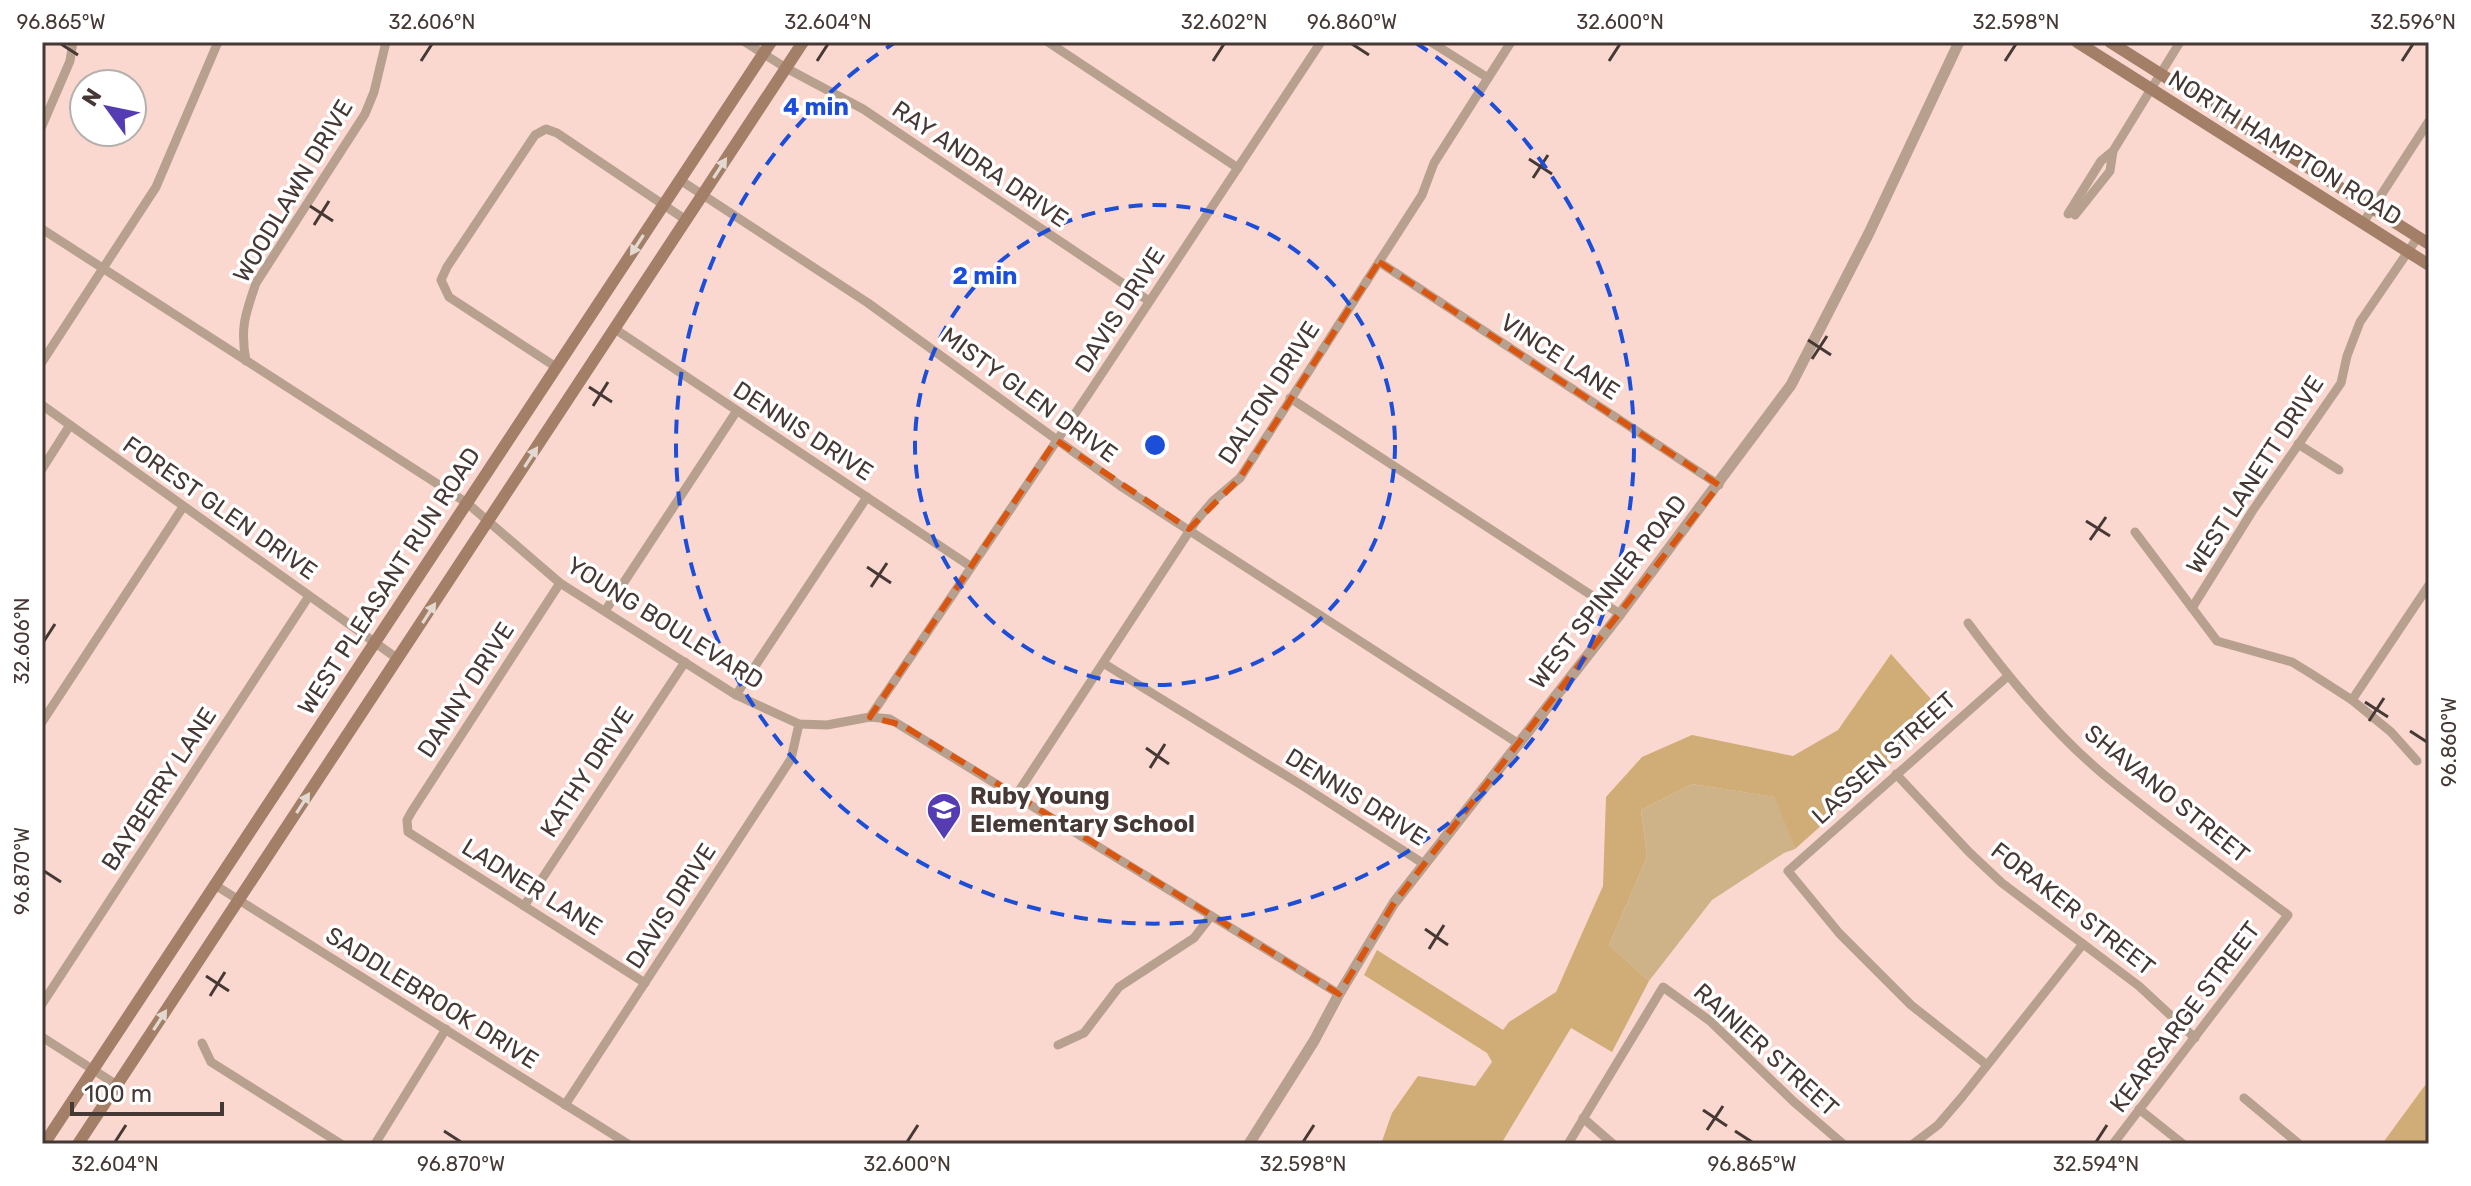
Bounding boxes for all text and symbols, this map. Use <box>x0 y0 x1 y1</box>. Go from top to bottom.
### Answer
text: 96.865°W <box>16 10 106 34</box>
text: 32.606°N <box>388 10 476 34</box>
text: 32.604°N <box>784 10 872 34</box>
text: 32.602°N <box>1181 10 1267 34</box>
text: 96.860°W <box>1307 10 1397 34</box>
text: 32.600°N <box>1576 10 1664 34</box>
text: 32.598°N <box>1973 10 2059 34</box>
text: 32.596°N <box>2370 10 2456 34</box>
street label: NORTH HAMPTON ROAD <box>2163 65 2407 231</box>
north arrow <box>68 68 148 148</box>
text: N <box>76 83 107 111</box>
text: 4 min <box>783 93 849 121</box>
street label: WOODLAWN DRIVE <box>227 95 359 287</box>
street label: RAY ANDRA DRIVE <box>887 95 1073 233</box>
one-way arrow <box>713 157 727 179</box>
one-way arrow <box>630 234 645 255</box>
street label: DAVIS DRIVE <box>1069 242 1171 378</box>
text: 2 min <box>953 262 1018 290</box>
street label: VINCE LANE <box>1495 308 1625 406</box>
street label: DALTON DRIVE <box>1212 316 1326 470</box>
street label: MISTY GLEN DRIVE <box>935 322 1123 468</box>
street label: WEST LANETT DRIVE <box>2180 371 2330 579</box>
street label: DENNIS DRIVE <box>728 375 878 487</box>
street label: FOREST GLEN DRIVE <box>118 430 322 586</box>
centre of rings <box>1141 431 1169 459</box>
street label: WEST PLEASANT RUN ROAD <box>292 442 486 720</box>
one-way arrow <box>524 446 538 468</box>
street label: WEST SPINNER ROAD <box>1524 489 1692 695</box>
street label: YOUNG BOULEVARD <box>561 551 769 695</box>
text: 32.606°N <box>10 597 34 685</box>
one-way arrow <box>421 603 436 624</box>
street label: DANNY DRIVE <box>412 617 520 763</box>
street label: LASSEN STREET <box>1806 686 1962 830</box>
text: 96.860°W <box>2437 697 2461 787</box>
street label: BAYBERRY LANE <box>96 702 222 876</box>
street label: KATHY DRIVE <box>535 702 639 842</box>
street label: SHAVANO STREET <box>2079 719 2255 869</box>
street label: DENNIS DRIVE <box>1280 743 1432 851</box>
place label: Ruby Young Elementary School <box>970 782 1195 838</box>
school or university icon: Ruby Young Elementary School <box>925 791 963 841</box>
one-way arrow <box>295 792 310 814</box>
text: 96.870°W <box>10 827 34 915</box>
street label: LADNER LANE <box>457 833 607 941</box>
street label: FORAKER STREET <box>1986 836 2160 982</box>
street label: DAVIS DRIVE <box>620 838 722 974</box>
street label: KEARSARGE STREET <box>2104 916 2266 1118</box>
street label: SADDLEBROOK DRIVE <box>321 921 543 1075</box>
street label: RAINIER STREET <box>1688 978 1844 1122</box>
one-way arrow <box>152 1009 167 1030</box>
scale bar <box>72 1066 222 1116</box>
text: 100 m <box>84 1080 152 1108</box>
text: 32.604°N <box>71 1152 159 1176</box>
text: 96.870°W <box>417 1152 505 1176</box>
text: 32.600°N <box>863 1152 951 1176</box>
text: 32.598°N <box>1260 1152 1346 1176</box>
text: 96.865°W <box>1707 1152 1797 1176</box>
text: 32.594°N <box>2053 1152 2139 1176</box>

